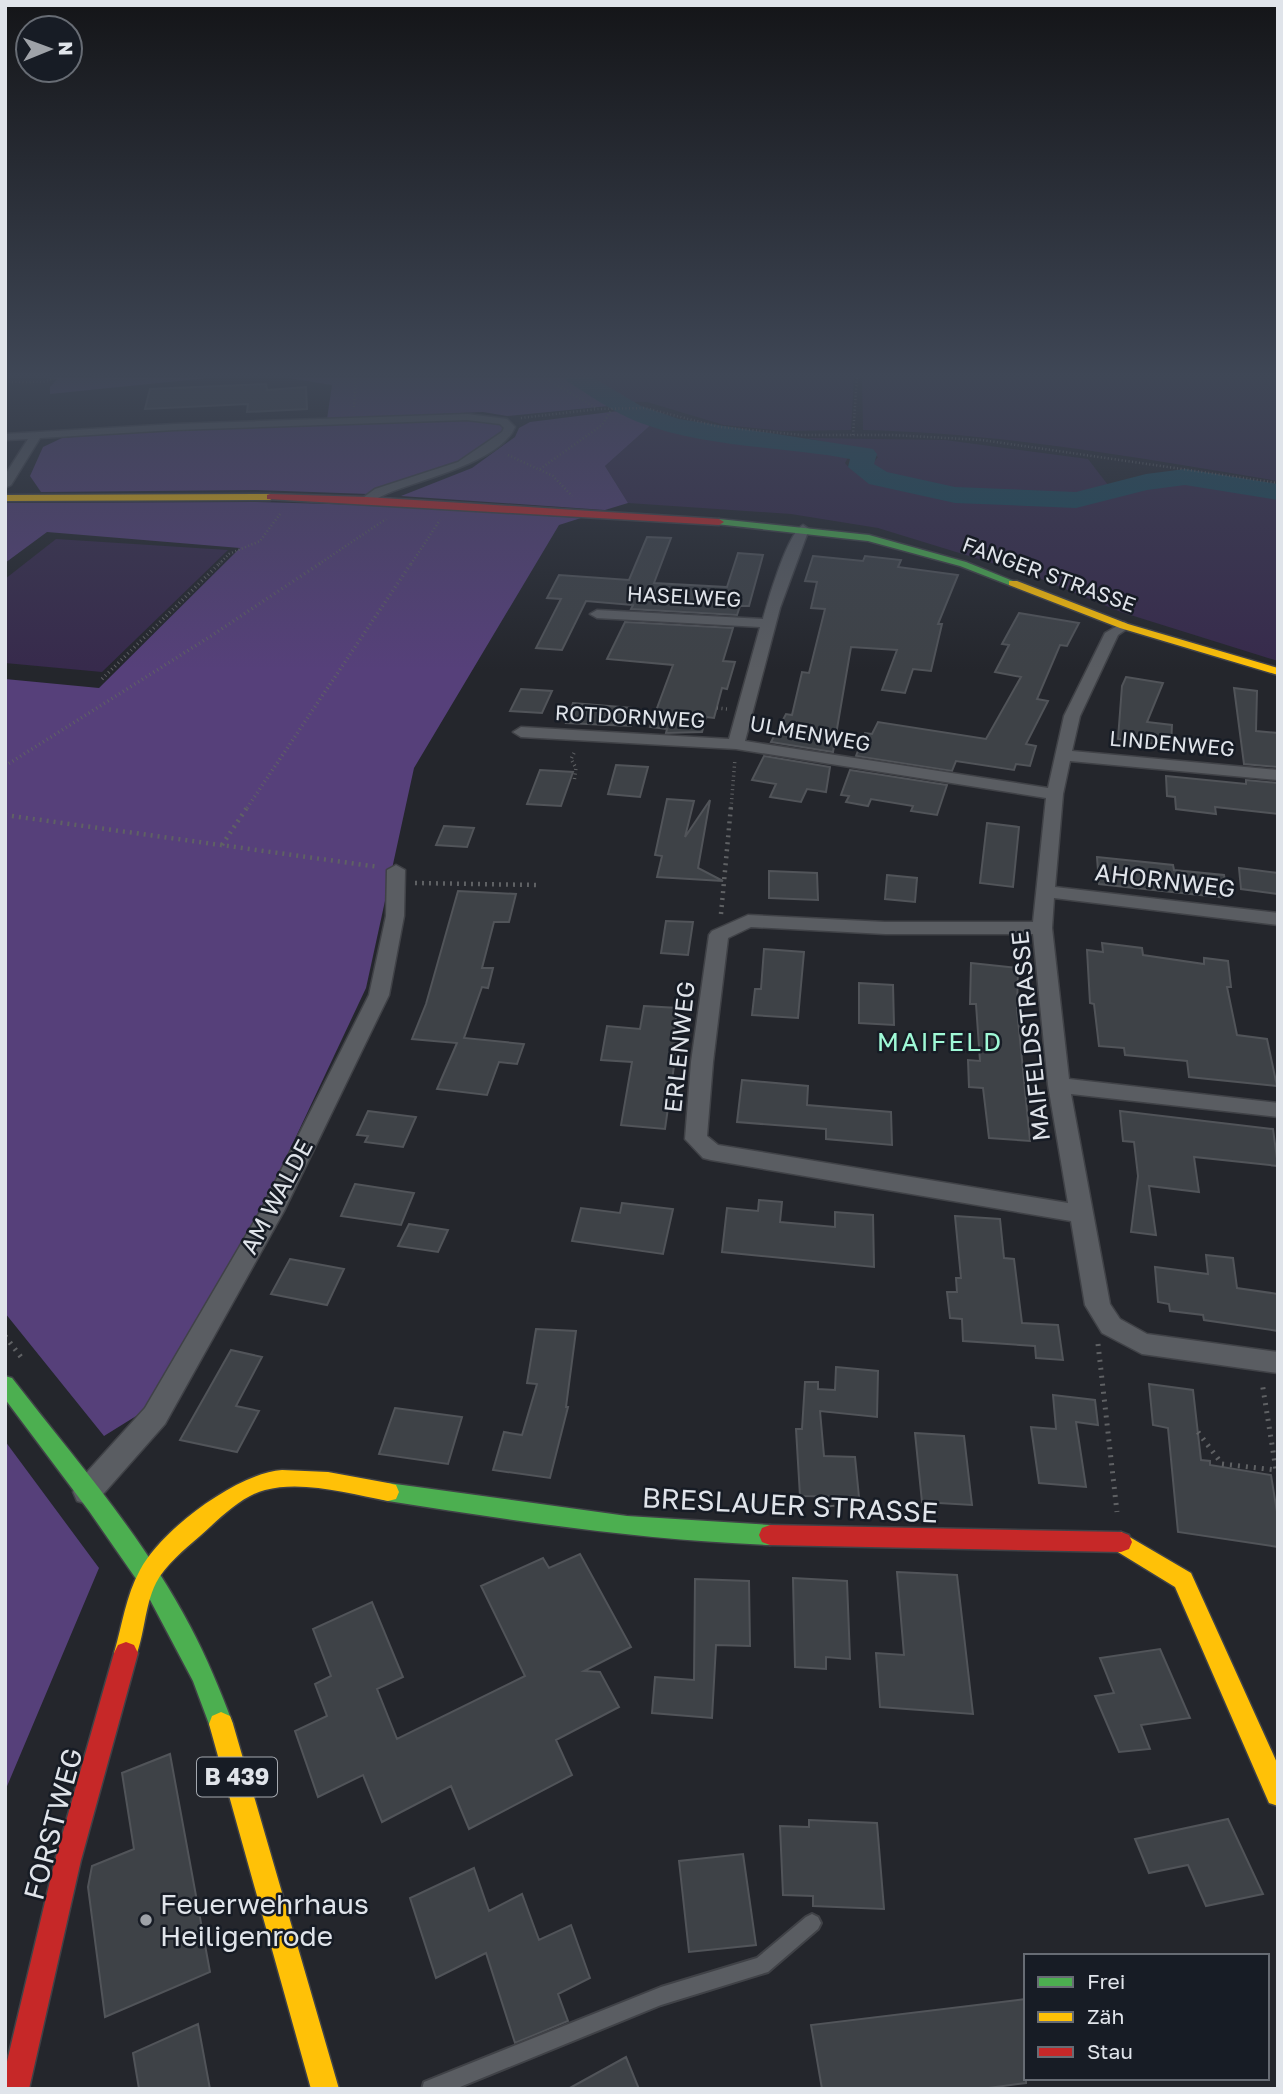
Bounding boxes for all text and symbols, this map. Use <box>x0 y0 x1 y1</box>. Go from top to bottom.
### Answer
north arrow <box>14 14 84 84</box>
text: N <box>55 41 78 56</box>
street label: FANGER STRASSE <box>959 531 1140 617</box>
street label: HASELWEG <box>626 580 742 612</box>
street label: ROTDORNWEG <box>554 699 706 733</box>
street label: ULMENWEG <box>748 710 872 756</box>
street label: LINDENWEG <box>1108 725 1236 761</box>
street label: AHORNWEG <box>1093 857 1237 903</box>
street label: MAIFELDSTRASSE <box>1004 930 1055 1143</box>
street label: ERLENWEG <box>657 980 700 1114</box>
district label: MAIFELD <box>877 1026 1003 1057</box>
street label: AM WALDE <box>233 1134 318 1259</box>
street label: BRESLAUER STRASSE <box>641 1480 939 1529</box>
street label: FORSTWEG <box>16 1744 89 1903</box>
road number: B 439 <box>197 1758 277 1797</box>
place label: Feuerwehrhaus Heiligenrode <box>160 1887 369 1952</box>
marker: Feuerwehrhaus Heiligenrode <box>138 1912 154 1928</box>
legend <box>1024 1954 1269 2080</box>
text: Frei <box>1087 1968 1125 1994</box>
text: Zäh <box>1087 2003 1124 2029</box>
text: Stau <box>1087 2038 1133 2064</box>

